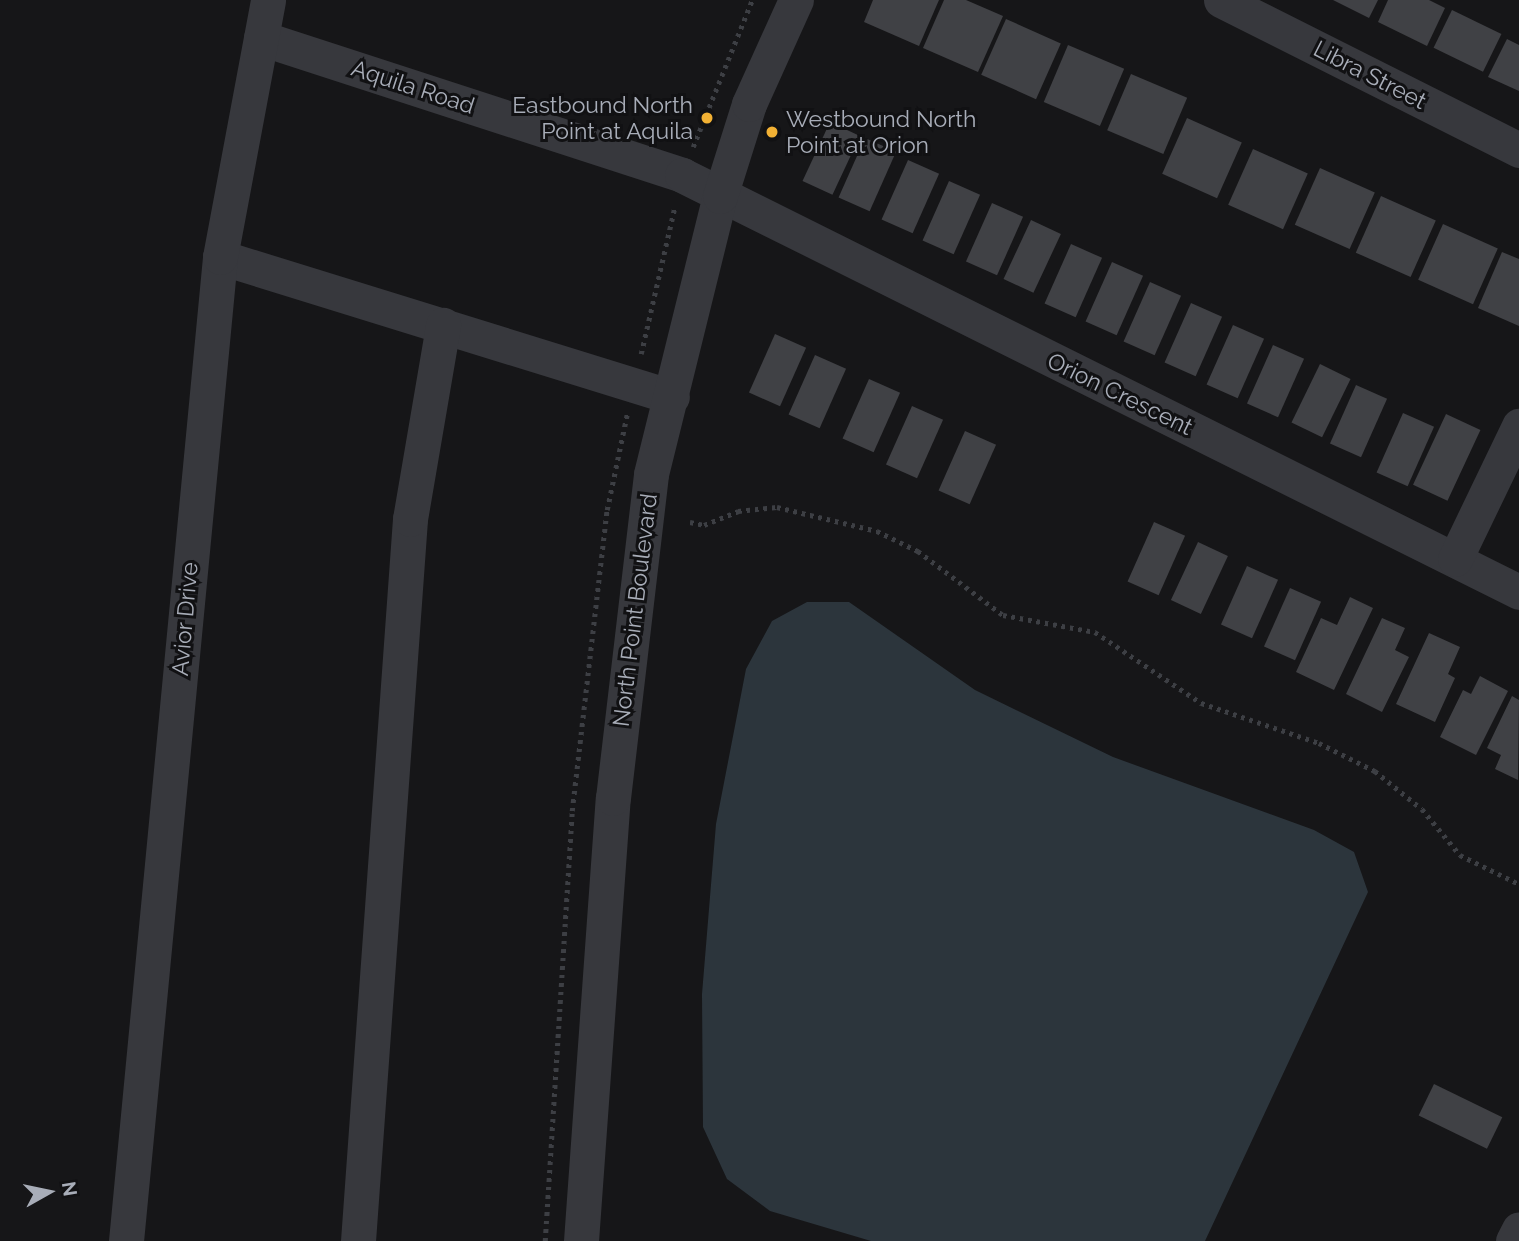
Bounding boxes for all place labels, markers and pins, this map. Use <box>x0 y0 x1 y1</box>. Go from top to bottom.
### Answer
place label: Eastbound North Point at Aquila <box>512 91 693 145</box>
place label: Westbound North Point at Orion <box>786 105 976 159</box>
marker: Eastbound North Point at Aquila <box>699 110 715 126</box>
marker: Westbound North Point at Orion <box>764 124 780 140</box>

